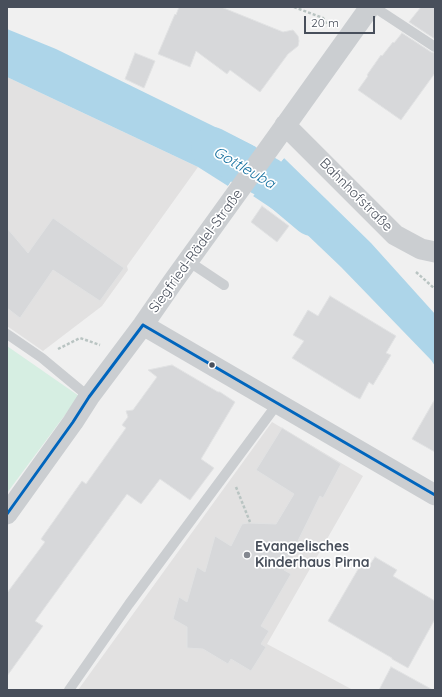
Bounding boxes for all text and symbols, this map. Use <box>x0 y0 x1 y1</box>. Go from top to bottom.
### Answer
scale bar <box>306 8 377 34</box>
text: 20 m <box>311 15 339 30</box>
water label: Gottleuba <box>210 143 278 193</box>
street label: Bahnhofstraße <box>316 155 396 235</box>
street label: Siegfried-Rädel-Straße <box>146 186 246 316</box>
unlabelled marker <box>207 360 217 370</box>
place label: Evangelisches Kinderhaus Pirna <box>255 539 370 572</box>
marker: Evangelisches Kinderhaus Pirna <box>242 550 252 560</box>

